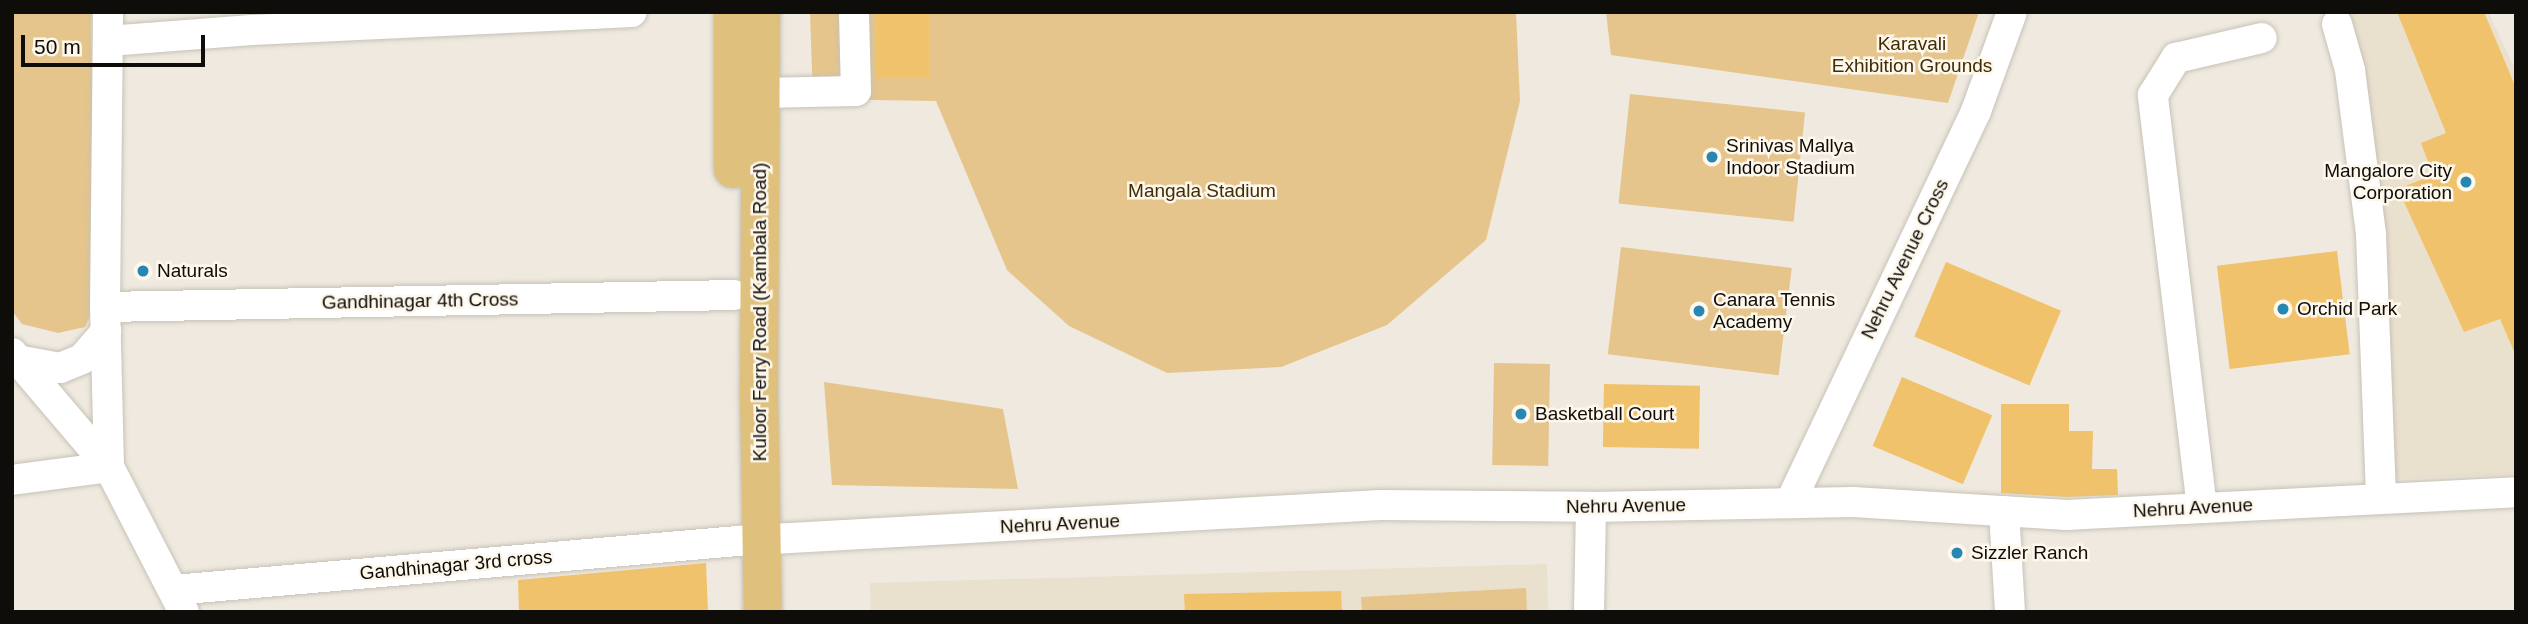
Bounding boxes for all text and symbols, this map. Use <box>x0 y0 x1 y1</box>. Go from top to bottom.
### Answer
scale bar <box>24 21 208 65</box>
park label: Karavali Exhibition Grounds <box>1832 33 1992 77</box>
text: 50 m <box>34 35 81 58</box>
place label: Srinivas Mallya Indoor Stadium <box>1726 135 1855 179</box>
marker: Srinivas Mallya Indoor Stadium <box>1704 149 1720 165</box>
place label: Mangalore City Corporation <box>2324 160 2452 204</box>
street label: Kuloor Ferry Road (Kambala Road) <box>749 163 771 461</box>
marker: Mangalore City Corporation <box>2458 174 2474 190</box>
street label: Nehru Avenue Cross <box>1856 175 1954 343</box>
park label: Mangala Stadium <box>1128 180 1276 202</box>
place label: Naturals <box>157 260 228 282</box>
marker: Naturals <box>135 263 151 279</box>
street label: Gandhinagar 4th Cross <box>322 288 518 314</box>
place label: Canara Tennis Academy <box>1713 289 1836 333</box>
place label: Orchid Park <box>2297 298 2397 320</box>
marker: Orchid Park <box>2275 301 2291 317</box>
marker: Canara Tennis Academy <box>1691 303 1707 319</box>
place label: Basketball Court <box>1535 403 1674 425</box>
marker: Basketball Court <box>1513 406 1529 422</box>
street label: Nehru Avenue <box>2132 493 2254 523</box>
street label: Nehru Avenue <box>1565 494 1687 518</box>
street label: Nehru Avenue <box>999 509 1121 539</box>
place label: Sizzler Ranch <box>1971 542 2088 564</box>
street label: Gandhinagar 3rd cross <box>359 545 553 585</box>
marker: Sizzler Ranch <box>1949 545 1965 561</box>

